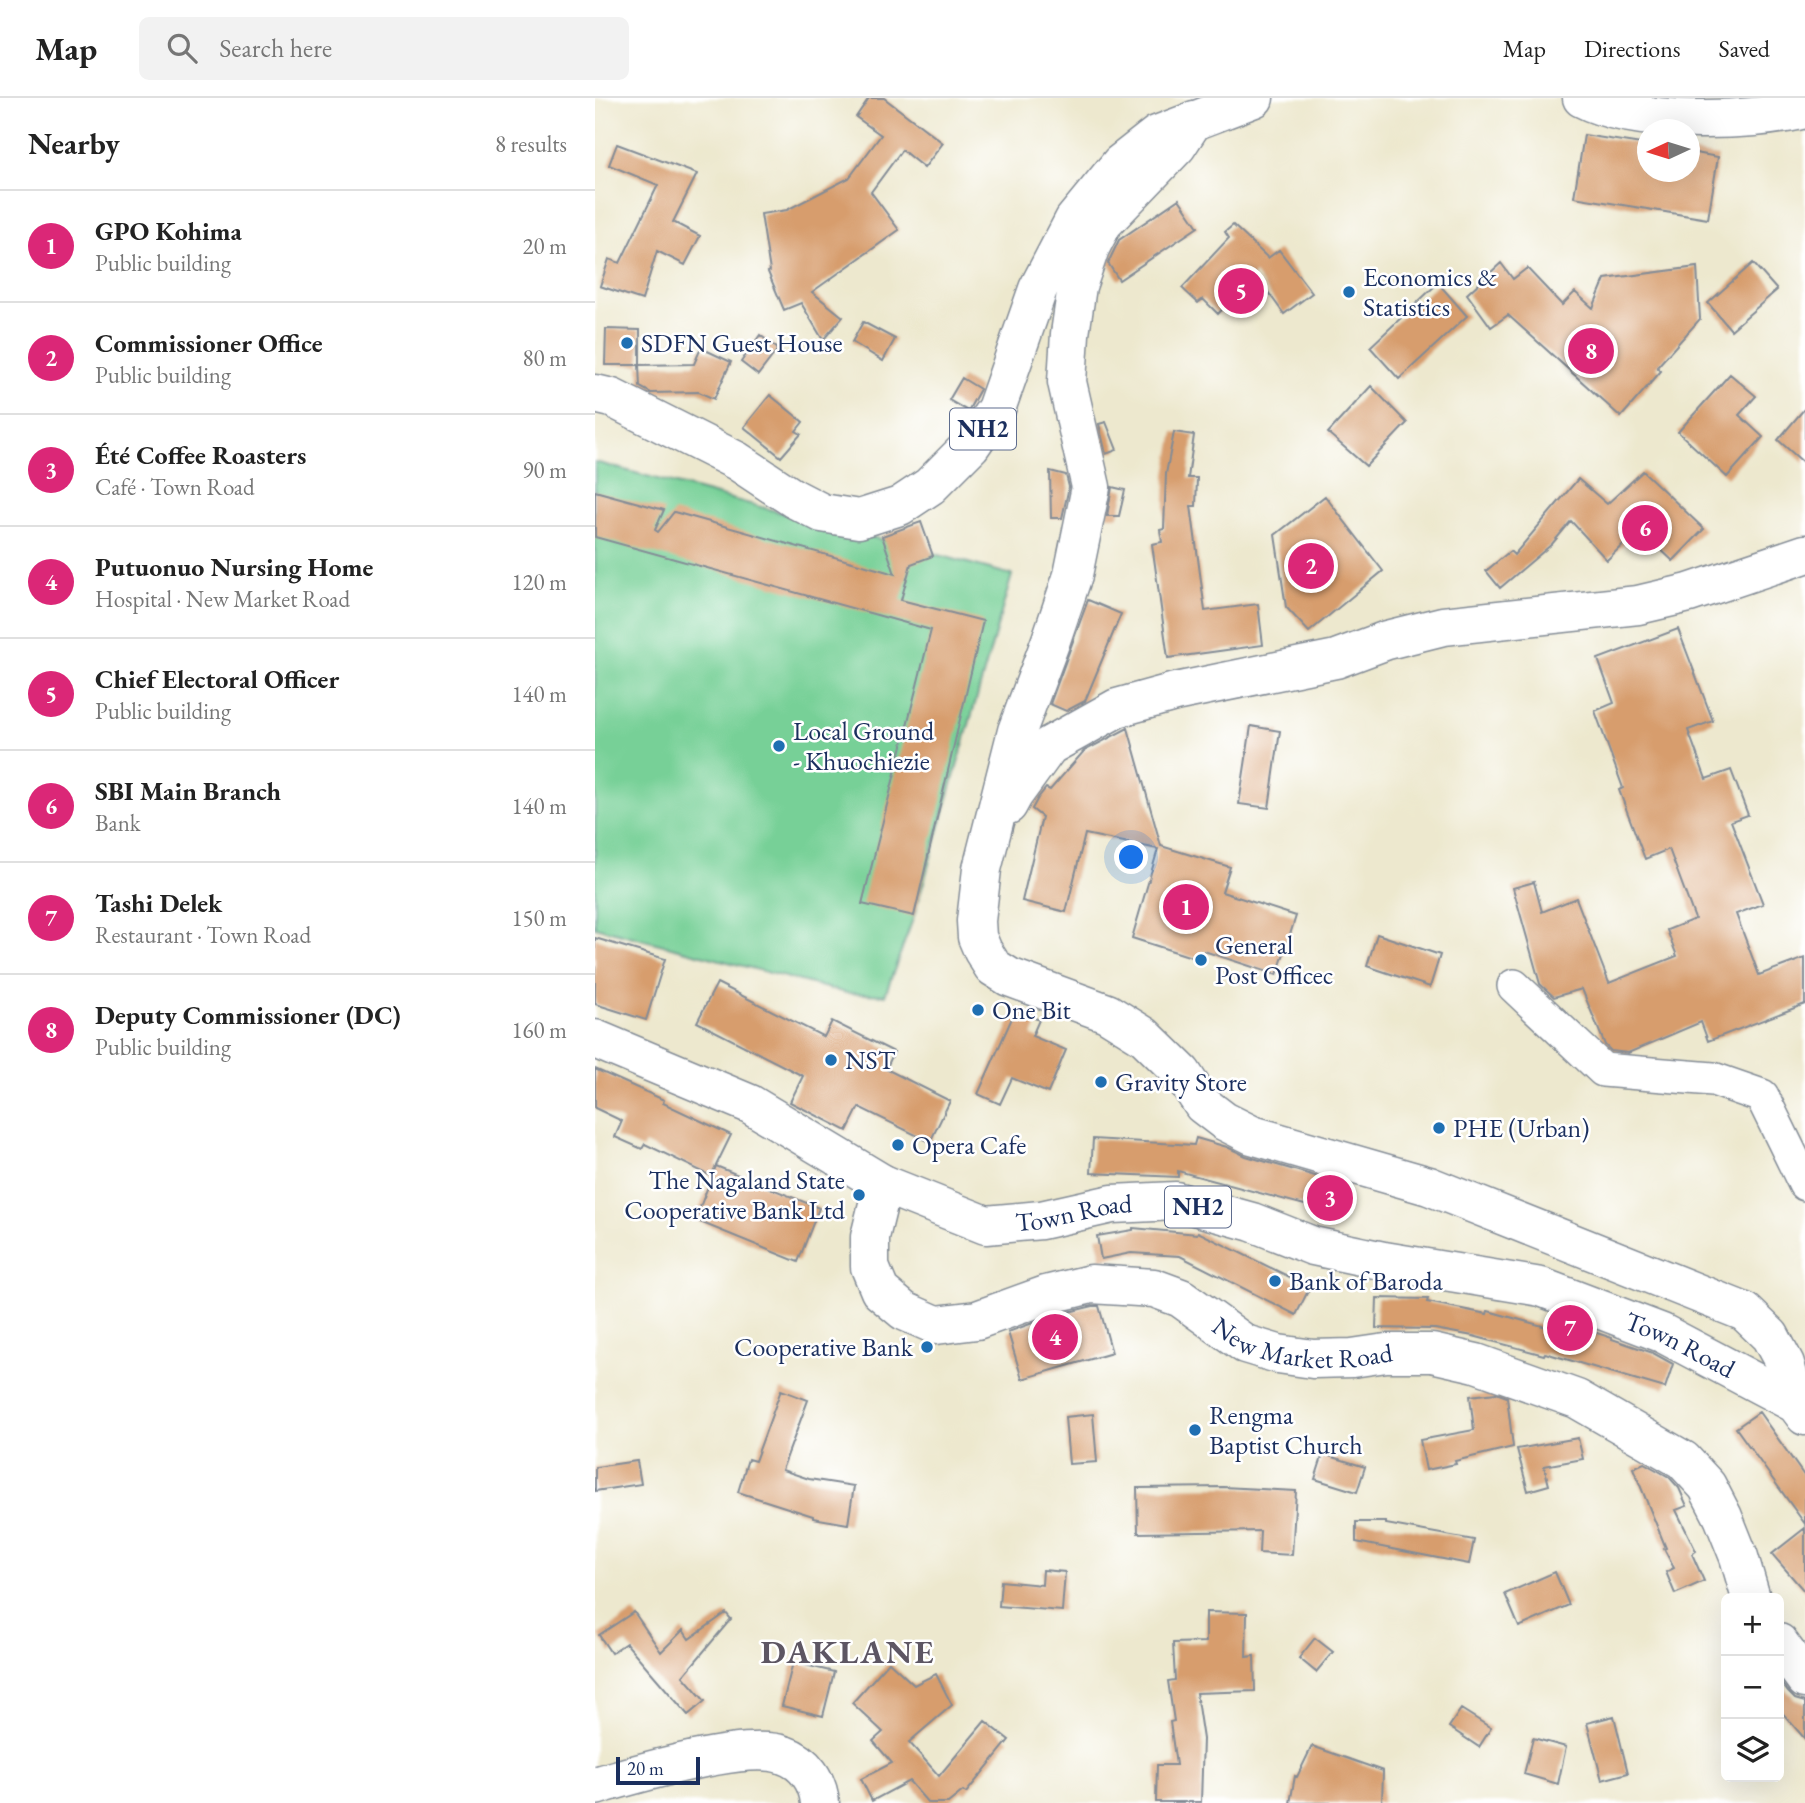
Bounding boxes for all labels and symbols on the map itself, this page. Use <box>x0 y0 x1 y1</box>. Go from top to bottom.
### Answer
north arrow <box>1637 119 1700 182</box>
place label: Economics & Statistics <box>1363 260 1497 324</box>
pin: 5 <box>1218 265 1264 317</box>
marker: Economics & Statistics <box>1341 284 1357 300</box>
pin: 8 <box>1568 325 1614 377</box>
place label: SDFN Guest House <box>641 326 843 360</box>
marker: SDFN Guest House <box>619 335 635 351</box>
road number: NH2 <box>950 408 1016 450</box>
pin: 6 <box>1622 502 1668 554</box>
pin: 2 <box>1288 540 1334 592</box>
place label: Local Ground - Khuochiezie <box>793 714 935 778</box>
marker: Local Ground - Khuochiezie <box>771 738 787 754</box>
your location <box>1114 840 1148 874</box>
pin: 1 <box>1163 881 1209 933</box>
place label: General Post Officec <box>1215 928 1333 992</box>
marker: General Post Officec <box>1193 952 1209 968</box>
place label: One Bit <box>992 993 1071 1027</box>
marker: One Bit <box>970 1002 986 1018</box>
place label: NST <box>845 1043 896 1077</box>
marker: NST <box>823 1052 839 1068</box>
place label: Gravity Store <box>1115 1065 1247 1099</box>
marker: Gravity Store <box>1093 1074 1109 1090</box>
place label: PHE (Urban) <box>1453 1111 1590 1145</box>
marker: PHE (Urban) <box>1431 1120 1447 1136</box>
place label: Opera Cafe <box>912 1128 1026 1162</box>
marker: Opera Cafe <box>890 1137 906 1153</box>
place label: The Nagaland State Cooperative Bank Ltd <box>624 1163 846 1227</box>
pin: 3 <box>1307 1172 1353 1224</box>
street label: Town Road <box>1014 1186 1134 1239</box>
road number: NH2 <box>1165 1186 1231 1227</box>
marker: The Nagaland State Cooperative Bank Ltd <box>851 1187 867 1203</box>
place label: Bank of Baroda <box>1289 1264 1443 1298</box>
marker: Bank of Baroda <box>1267 1273 1283 1289</box>
pin: 7 <box>1547 1302 1593 1354</box>
street label: Town Road <box>1620 1304 1742 1386</box>
street label: New Market Road <box>1205 1309 1395 1376</box>
pin: 4 <box>1032 1311 1078 1363</box>
place label: Cooperative Bank <box>734 1330 914 1364</box>
marker: Cooperative Bank <box>919 1339 935 1355</box>
place label: Rengma Baptist Church <box>1209 1398 1363 1462</box>
marker: Rengma Baptist Church <box>1187 1422 1203 1438</box>
district label: DAKLANE <box>761 1630 935 1673</box>
scale bar <box>616 1754 700 1786</box>

